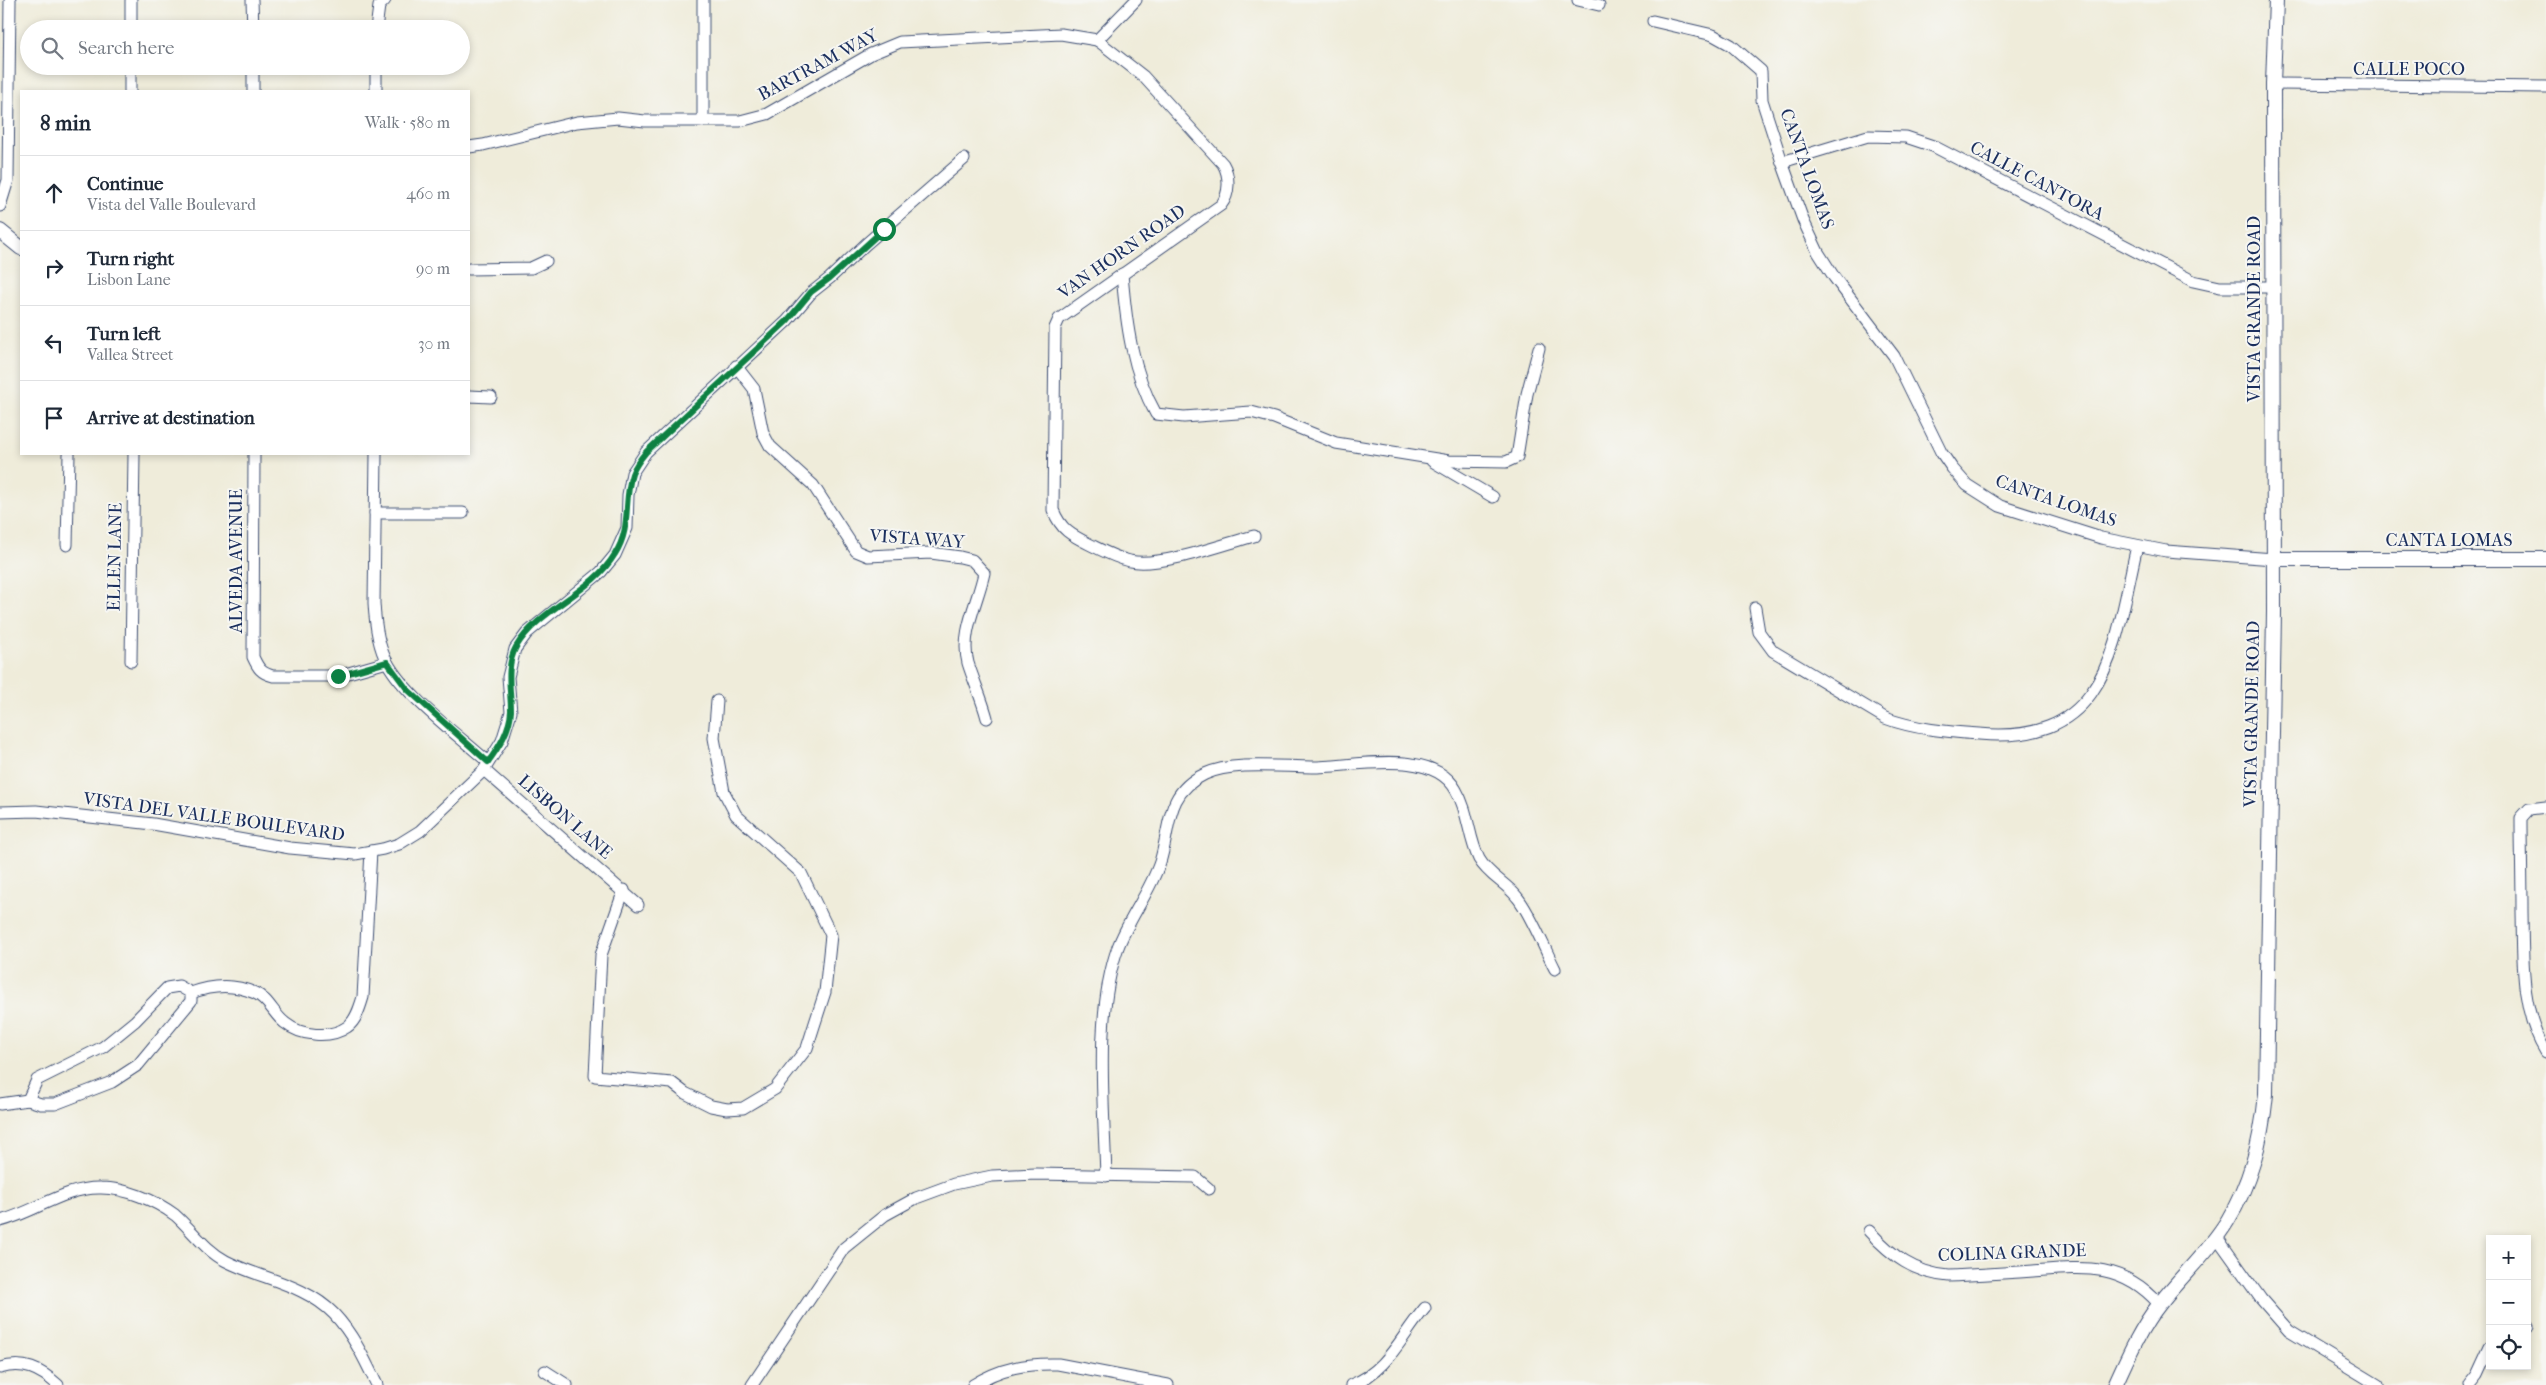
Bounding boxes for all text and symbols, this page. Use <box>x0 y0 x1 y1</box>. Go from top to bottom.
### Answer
search box <box>20 20 470 75</box>
street label: BARTRAM WAY <box>754 24 882 105</box>
icon: search <box>38 34 66 62</box>
text: Search here <box>78 37 174 59</box>
street label: CALLE POCO <box>2353 59 2465 80</box>
street label: CANTA LOMAS <box>1775 106 1839 232</box>
text: 8 min <box>40 111 91 135</box>
text: Walk · 580 m <box>365 113 450 132</box>
street label: CALLE CANTORA <box>1966 137 2108 225</box>
text: Continue <box>87 173 163 195</box>
icon: ahead <box>40 179 68 207</box>
text: 460 m <box>406 184 450 203</box>
text: Vista del Valle Boulevard <box>87 195 256 214</box>
street label: VAN HORN ROAD <box>1054 200 1190 304</box>
street label: VISTA GRANDE ROAD <box>2244 216 2265 403</box>
route start <box>873 218 896 241</box>
text: Turn right <box>87 248 174 270</box>
icon: right <box>40 254 68 282</box>
text: 90 m <box>416 259 450 278</box>
text: Lisbon Lane <box>87 270 171 289</box>
text: Turn left <box>87 323 161 345</box>
icon: left <box>40 329 68 357</box>
text: 30 m <box>418 334 450 353</box>
text: Vallea Street <box>87 345 174 364</box>
icon: arrive <box>40 404 68 432</box>
text: Arrive at destination <box>87 407 255 429</box>
street label: CANTA LOMAS <box>1993 470 2119 532</box>
street label: ALVEDA AVENUE <box>226 489 247 634</box>
street label: ELLEN LANE <box>104 503 126 611</box>
street label: VISTA WAY <box>868 525 966 553</box>
street label: CANTA LOMAS <box>2386 530 2512 551</box>
street label: VISTA GRANDE ROAD <box>2240 621 2264 808</box>
route end <box>327 665 350 688</box>
street label: LISBON LANE <box>514 770 616 864</box>
street label: VISTA DEL VALLE BOULEVARD <box>81 788 346 846</box>
map controls <box>2486 1235 2531 1370</box>
button: + <box>2486 1235 2531 1280</box>
street label: COLINA GRANDE <box>1937 1240 2087 1266</box>
button: − <box>2486 1280 2531 1325</box>
button: locate <box>2486 1325 2531 1370</box>

